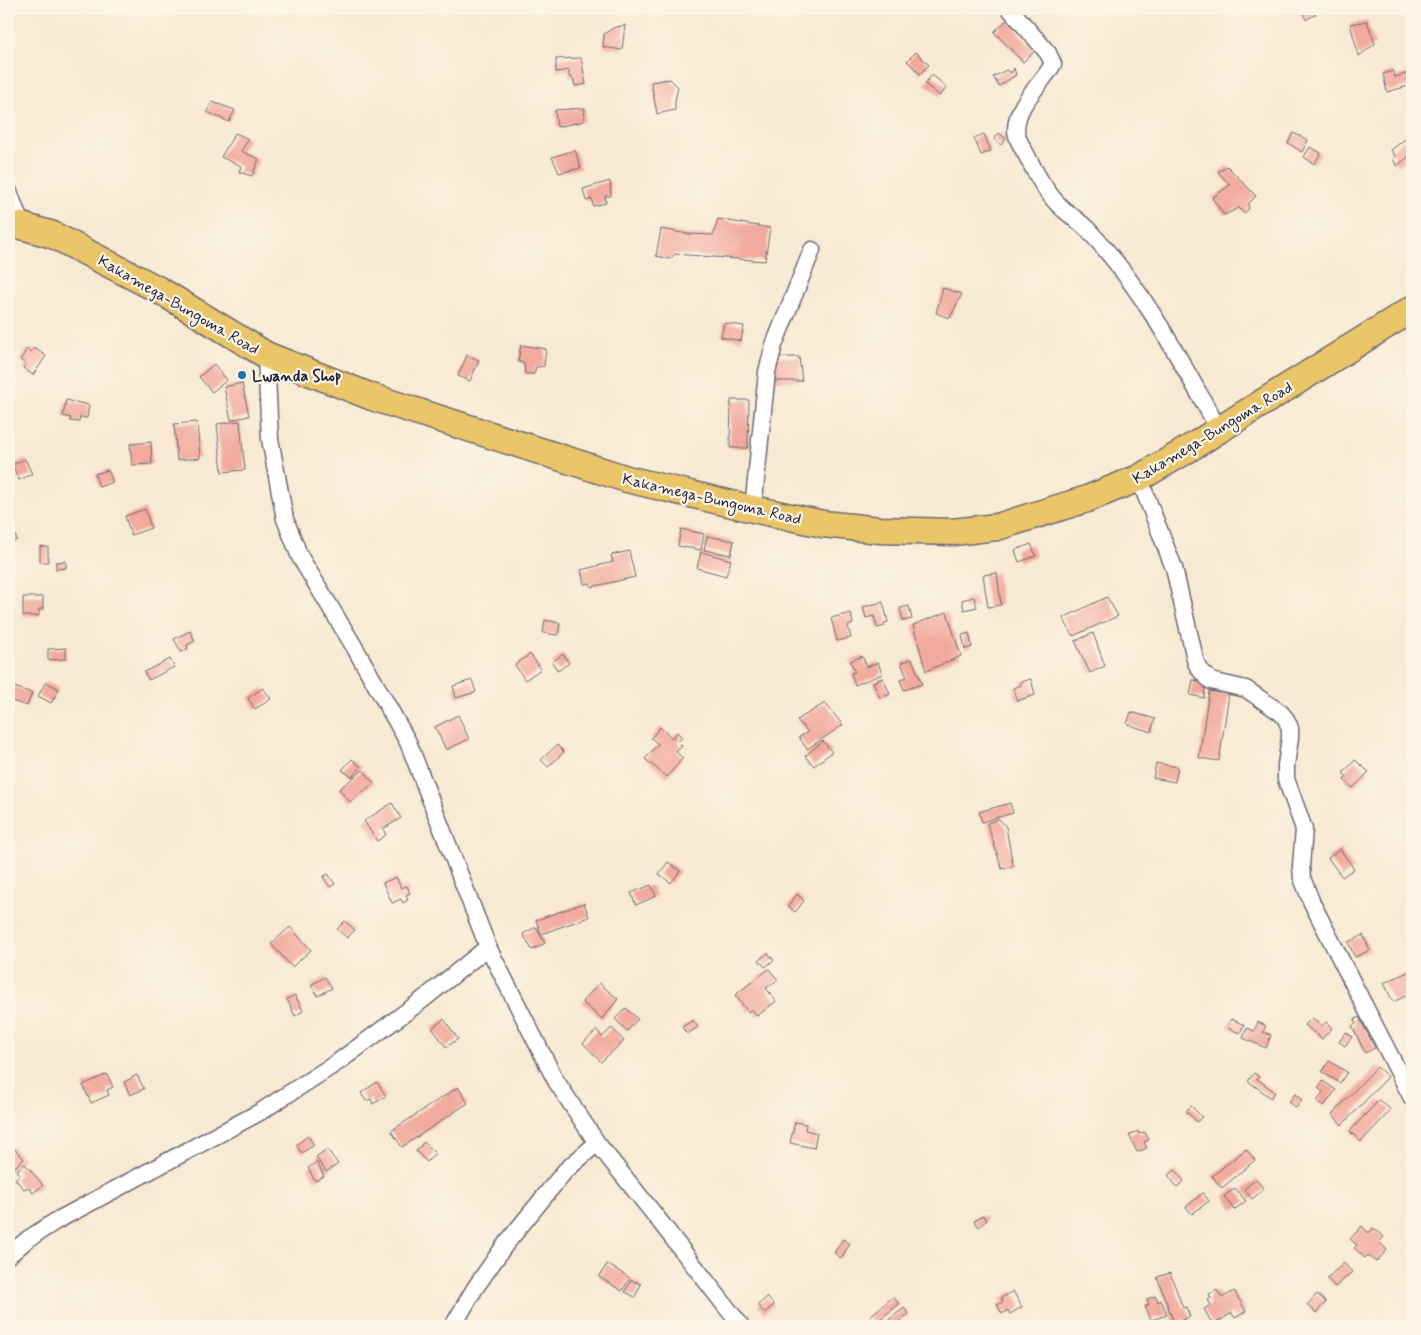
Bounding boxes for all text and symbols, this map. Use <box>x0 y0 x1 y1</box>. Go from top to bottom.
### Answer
street label: Kakamega-Bungoma Road <box>93 250 263 361</box>
place label: Lwanda Shop <box>252 366 341 387</box>
marker: Lwanda Shop <box>236 369 248 381</box>
street label: Kakamega-Bungoma Road <box>1129 377 1297 490</box>
street label: Kakamega-Bungoma Road <box>620 469 803 531</box>

